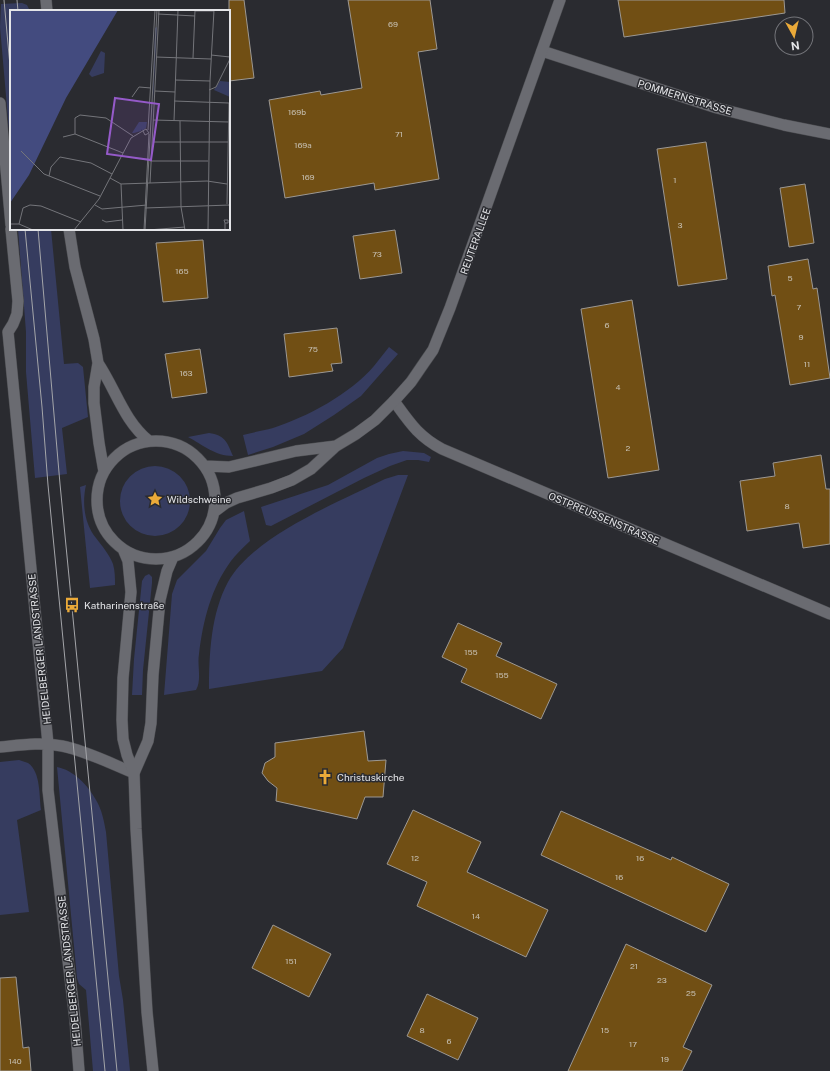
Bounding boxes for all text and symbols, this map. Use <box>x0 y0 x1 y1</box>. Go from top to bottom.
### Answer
inset map <box>10 10 230 230</box>
north arrow <box>774 16 814 56</box>
house number: 69 <box>388 19 398 29</box>
text: N <box>790 39 800 52</box>
street label: POMMERNSTRASSE <box>636 77 734 117</box>
house number: 169b <box>288 107 306 117</box>
house number: 71 <box>395 129 403 139</box>
house number: 169a <box>294 140 312 150</box>
house number: 169 <box>301 172 315 182</box>
house number: 1 <box>673 175 677 185</box>
street label: REUTERALLEE <box>457 206 493 276</box>
house number: 3 <box>677 220 683 230</box>
house number: 73 <box>372 249 382 259</box>
house number: 165 <box>175 266 189 276</box>
house number: 5 <box>787 273 793 283</box>
house number: 7 <box>797 302 802 312</box>
house number: 6 <box>605 320 610 330</box>
house number: 9 <box>799 332 804 342</box>
house number: 75 <box>308 344 318 354</box>
house number: 11 <box>804 359 810 369</box>
house number: 163 <box>179 368 193 378</box>
house number: 4 <box>615 382 621 392</box>
house number: 2 <box>626 443 631 453</box>
street label: OSTPREUSSENSTRASSE <box>547 489 661 547</box>
place icon: Wildschweine <box>146 490 164 508</box>
place label: Wildschweine <box>167 493 232 505</box>
house number: 8 <box>784 501 790 511</box>
street label: HEIDELBERGER LANDSTRASSE <box>25 573 53 725</box>
bus stop icon: Katharinenstraße <box>63 596 81 614</box>
place label: Katharinenstraße <box>84 599 165 611</box>
house number: 155 <box>464 647 478 657</box>
house number: 155 <box>495 670 509 680</box>
church icon: Christuskirche <box>316 768 334 786</box>
place label: Christuskirche <box>337 771 405 783</box>
house number: 12 <box>411 853 419 863</box>
house number: 16 <box>636 853 644 863</box>
house number: 16 <box>615 872 623 882</box>
street label: HEIDELBERGER LANDSTRASSE <box>55 895 83 1047</box>
house number: 14 <box>472 911 480 921</box>
house number: 151 <box>285 956 297 966</box>
house number: 21 <box>630 961 638 971</box>
house number: 23 <box>657 975 667 985</box>
house number: 25 <box>686 988 696 998</box>
house number: 8 <box>419 1025 425 1035</box>
house number: 15 <box>601 1025 609 1035</box>
house number: 6 <box>447 1036 452 1046</box>
house number: 17 <box>629 1039 637 1049</box>
house number: 19 <box>661 1054 669 1064</box>
house number: 140 <box>8 1056 22 1066</box>

